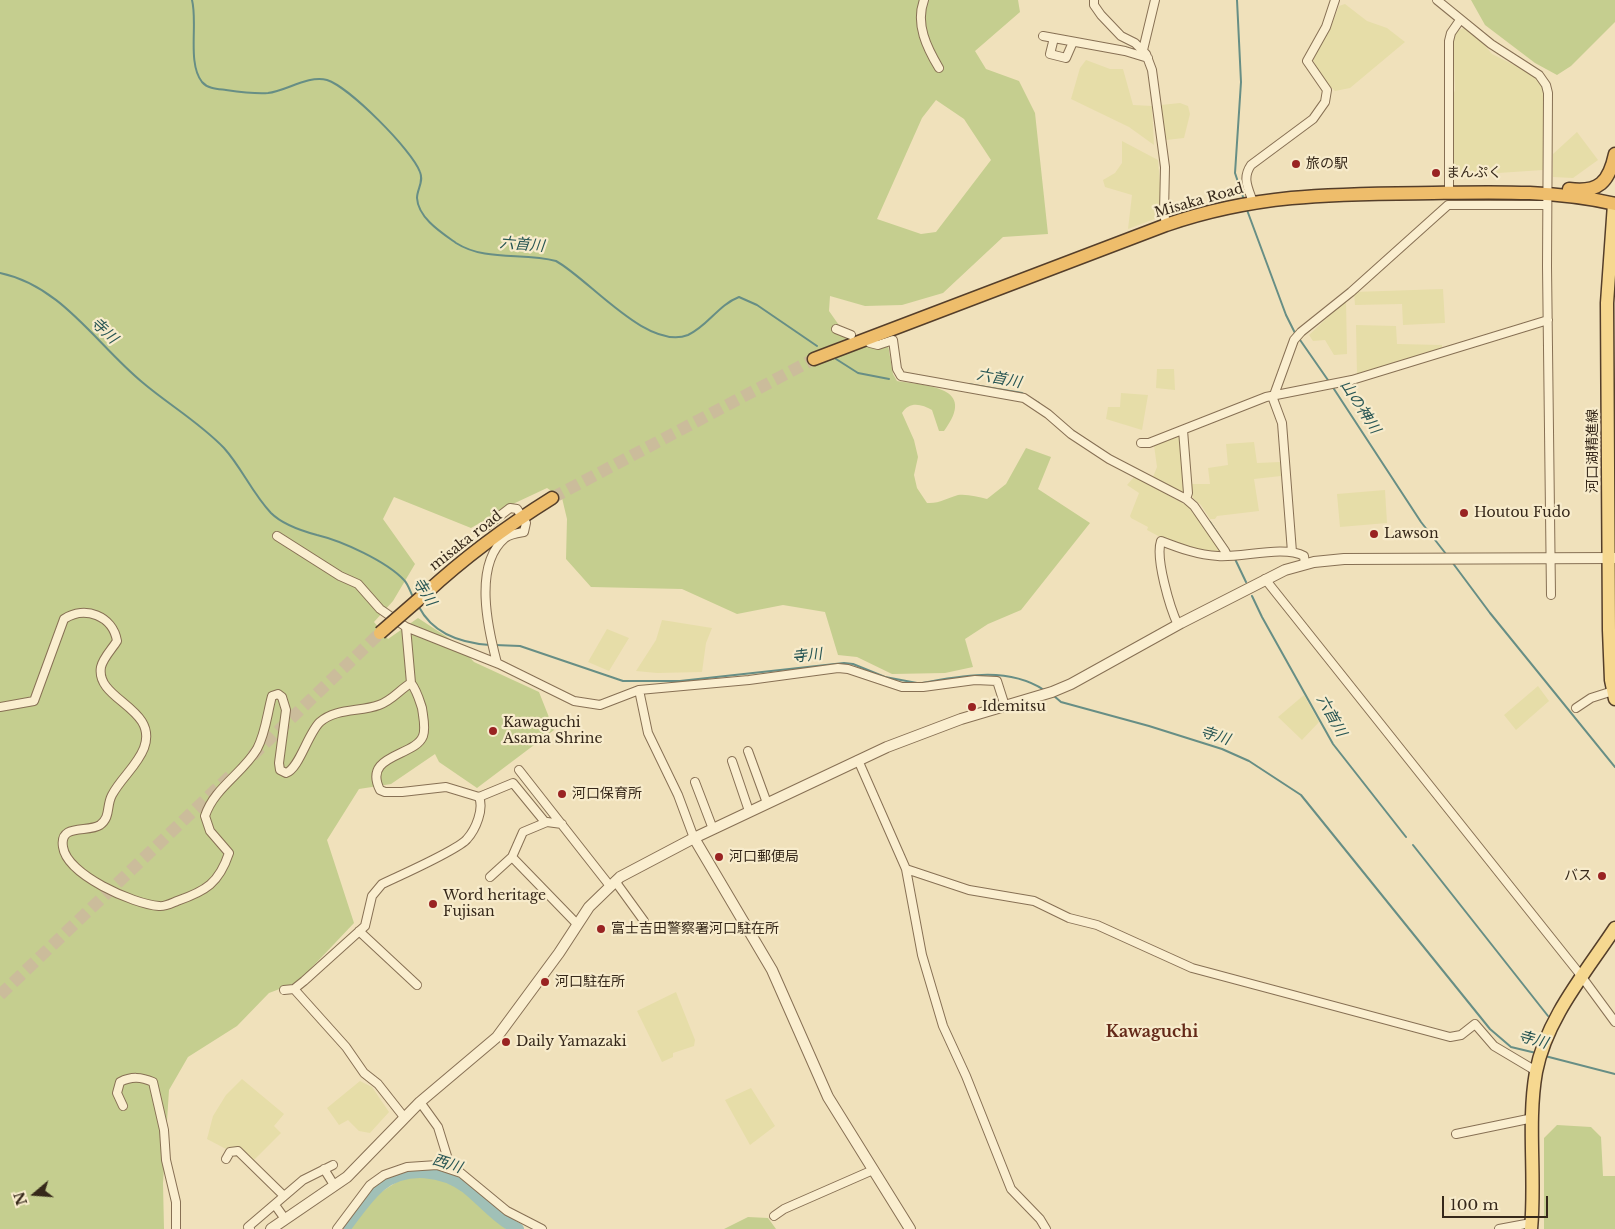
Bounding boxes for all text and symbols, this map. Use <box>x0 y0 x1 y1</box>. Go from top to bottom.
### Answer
place label: 旅の駅 <box>1306 156 1348 172</box>
marker: 旅の駅 <box>1290 158 1302 170</box>
place label: まんぷく <box>1446 165 1502 181</box>
marker: まんぷく <box>1430 167 1442 179</box>
street label: Misaka Road <box>1153 180 1245 222</box>
water label: 六首川 <box>499 234 545 256</box>
water label: 寺川 <box>87 314 121 348</box>
water label: 六首川 <box>975 366 1023 392</box>
water label: 山の神川 <box>1336 377 1384 437</box>
street label: 河口湖精進線 <box>1585 409 1601 493</box>
place label: Houtou Fudo <box>1474 505 1570 521</box>
marker: Houtou Fudo <box>1458 507 1470 519</box>
street label: misaka road <box>426 508 506 574</box>
place label: Lawson <box>1384 526 1439 542</box>
marker: Lawson <box>1368 528 1380 540</box>
water label: 寺川 <box>408 575 440 609</box>
water label: 寺川 <box>791 645 823 667</box>
water label: 六首川 <box>1312 692 1350 740</box>
place label: Idemitsu <box>982 699 1046 715</box>
marker: Idemitsu <box>966 701 978 713</box>
place label: Kawaguchi Asama Shrine <box>503 715 602 748</box>
water label: 寺川 <box>1198 723 1232 749</box>
marker: Kawaguchi Asama Shrine <box>487 725 499 737</box>
place label: 河口保育所 <box>572 786 642 802</box>
marker: 河口保育所 <box>556 788 568 800</box>
place label: 河口郵便局 <box>729 849 799 865</box>
marker: 河口郵便局 <box>713 851 725 863</box>
place label: バス <box>1564 868 1592 884</box>
marker: バス <box>1596 870 1608 882</box>
place label: Word heritage Fujisan <box>443 888 546 920</box>
marker: Word heritage Fujisan <box>427 898 439 910</box>
place label: 富士吉田警察署河口駐在所 <box>611 921 779 937</box>
marker: 富士吉田警察署河口駐在所 <box>595 923 607 935</box>
place label: 河口駐在所 <box>555 974 625 990</box>
marker: 河口駐在所 <box>539 976 551 988</box>
district label: Kawaguchi <box>1106 1022 1198 1042</box>
water label: 寺川 <box>1516 1027 1550 1053</box>
place label: Daily Yamazaki <box>516 1034 627 1050</box>
marker: Daily Yamazaki <box>500 1036 512 1048</box>
water label: 西川 <box>430 1151 464 1177</box>
north arrow <box>10 1169 60 1219</box>
scale bar <box>1445 1186 1551 1218</box>
text: N <box>10 1190 31 1208</box>
text: 100 m <box>1450 1195 1499 1214</box>

